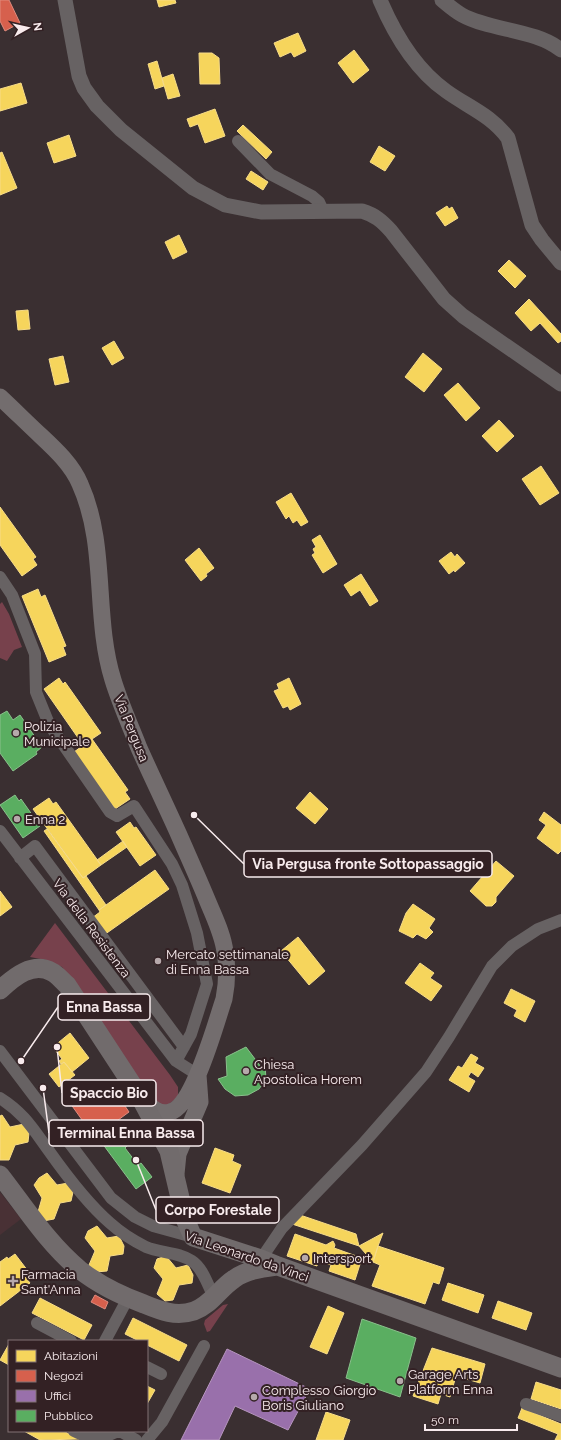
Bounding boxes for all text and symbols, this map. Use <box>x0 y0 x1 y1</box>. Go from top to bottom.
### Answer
north arrow <box>8 8 48 48</box>
text: N <box>30 22 44 32</box>
street label: Via Pergusa <box>111 692 152 764</box>
place label: Polizia Municipale <box>24 719 90 749</box>
marker: Polizia Municipale <box>11 728 21 738</box>
place label: Enna 2 <box>25 812 65 827</box>
marker: Enna 2 <box>12 814 22 824</box>
callout: Via Pergusa fronte Sottopassaggio <box>244 851 492 877</box>
text: Via Pergusa fronte Sottopassaggio <box>252 856 484 872</box>
street label: Via della Resistenza <box>50 876 134 981</box>
place label: Mercato settimanale di Enna Bassa <box>166 947 289 977</box>
marker: Mercato settimanale di Enna Bassa <box>153 956 163 966</box>
callout: Enna Bassa <box>58 994 150 1020</box>
text: Enna Bassa <box>66 999 142 1015</box>
place label: Chiesa Apostolica Horem <box>254 1057 362 1087</box>
marker: Chiesa Apostolica Horem <box>241 1066 251 1076</box>
callout: Spaccio Bio <box>62 1080 156 1106</box>
text: Spaccio Bio <box>70 1085 149 1101</box>
callout: Terminal Enna Bassa <box>49 1120 203 1146</box>
text: Terminal Enna Bassa <box>57 1125 195 1141</box>
callout: Corpo Forestale <box>156 1197 279 1223</box>
text: Corpo Forestale <box>164 1202 272 1218</box>
street label: Via Leonardo da Vinci <box>183 1228 311 1285</box>
place label: Intersport <box>313 1251 372 1266</box>
marker: Intersport <box>300 1253 310 1263</box>
place label: Farmacia Sant'Anna <box>21 1267 81 1297</box>
marker: Farmacia Sant'Anna <box>8 1276 18 1286</box>
legend <box>8 1340 148 1432</box>
text: Abitazioni <box>44 1349 98 1363</box>
place label: Garage Arts Platform Enna <box>408 1367 493 1397</box>
text: Negozi <box>44 1369 83 1383</box>
marker: Garage Arts Platform Enna <box>395 1376 405 1386</box>
place label: Complesso Giorgio Boris Giuliano <box>262 1383 377 1413</box>
text: Uffici <box>44 1389 71 1403</box>
marker: Complesso Giorgio Boris Giuliano <box>249 1392 259 1402</box>
scale bar <box>425 1406 517 1432</box>
text: Pubblico <box>44 1409 93 1423</box>
text: 50 m <box>431 1413 459 1427</box>

